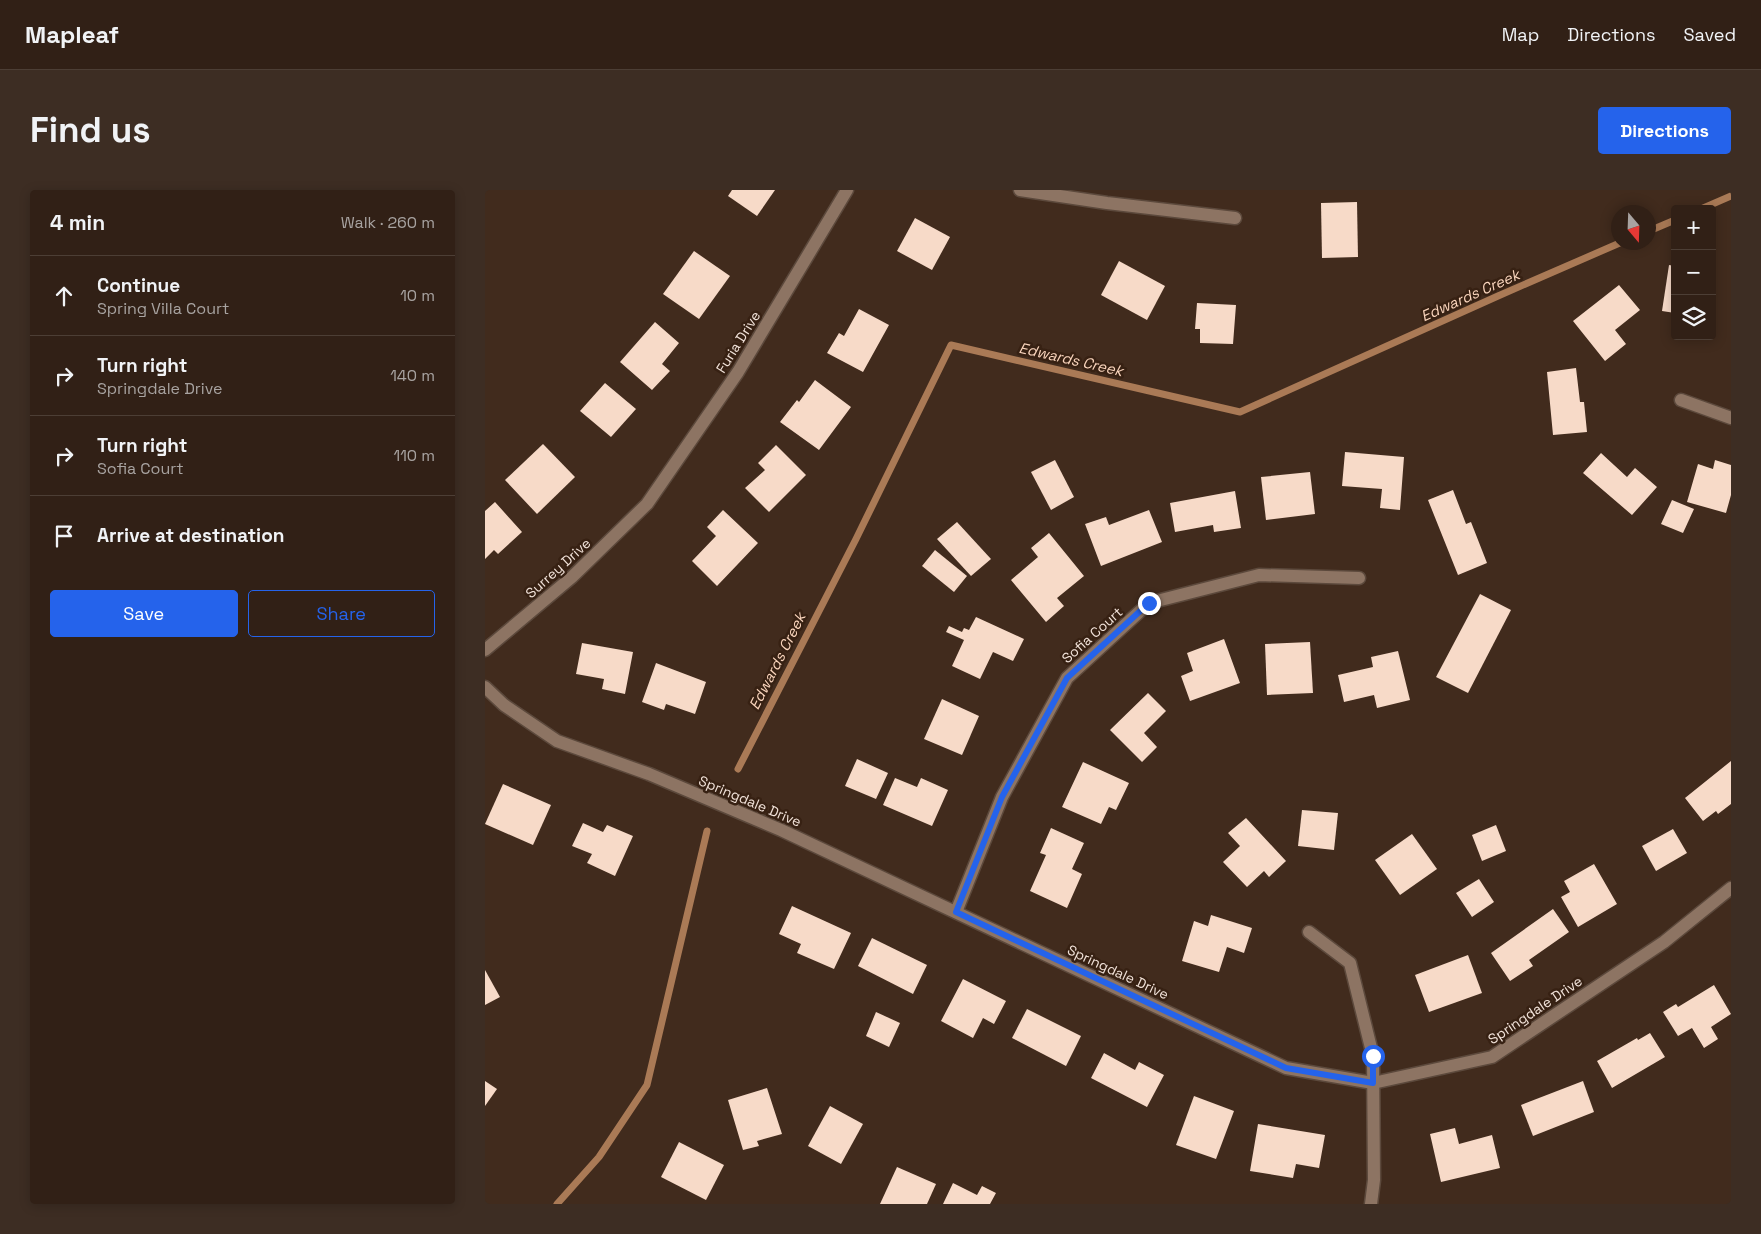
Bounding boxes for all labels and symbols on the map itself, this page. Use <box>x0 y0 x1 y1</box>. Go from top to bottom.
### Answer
north arrow <box>1611 205 1656 250</box>
water label: Edwards Creek <box>1418 264 1524 325</box>
street label: Furia Drive <box>712 308 764 376</box>
water label: Edwards Creek <box>1017 338 1127 381</box>
street label: Surrey Drive <box>522 534 594 602</box>
route end <box>1138 592 1161 615</box>
street label: Sofia Court <box>1058 603 1126 667</box>
water label: Edwards Creek <box>744 608 810 713</box>
street label: Springdale Drive <box>696 771 804 831</box>
street label: Springdale Drive <box>1064 941 1172 1003</box>
street label: Springdale Drive <box>1484 972 1586 1048</box>
route start <box>1362 1045 1385 1068</box>

